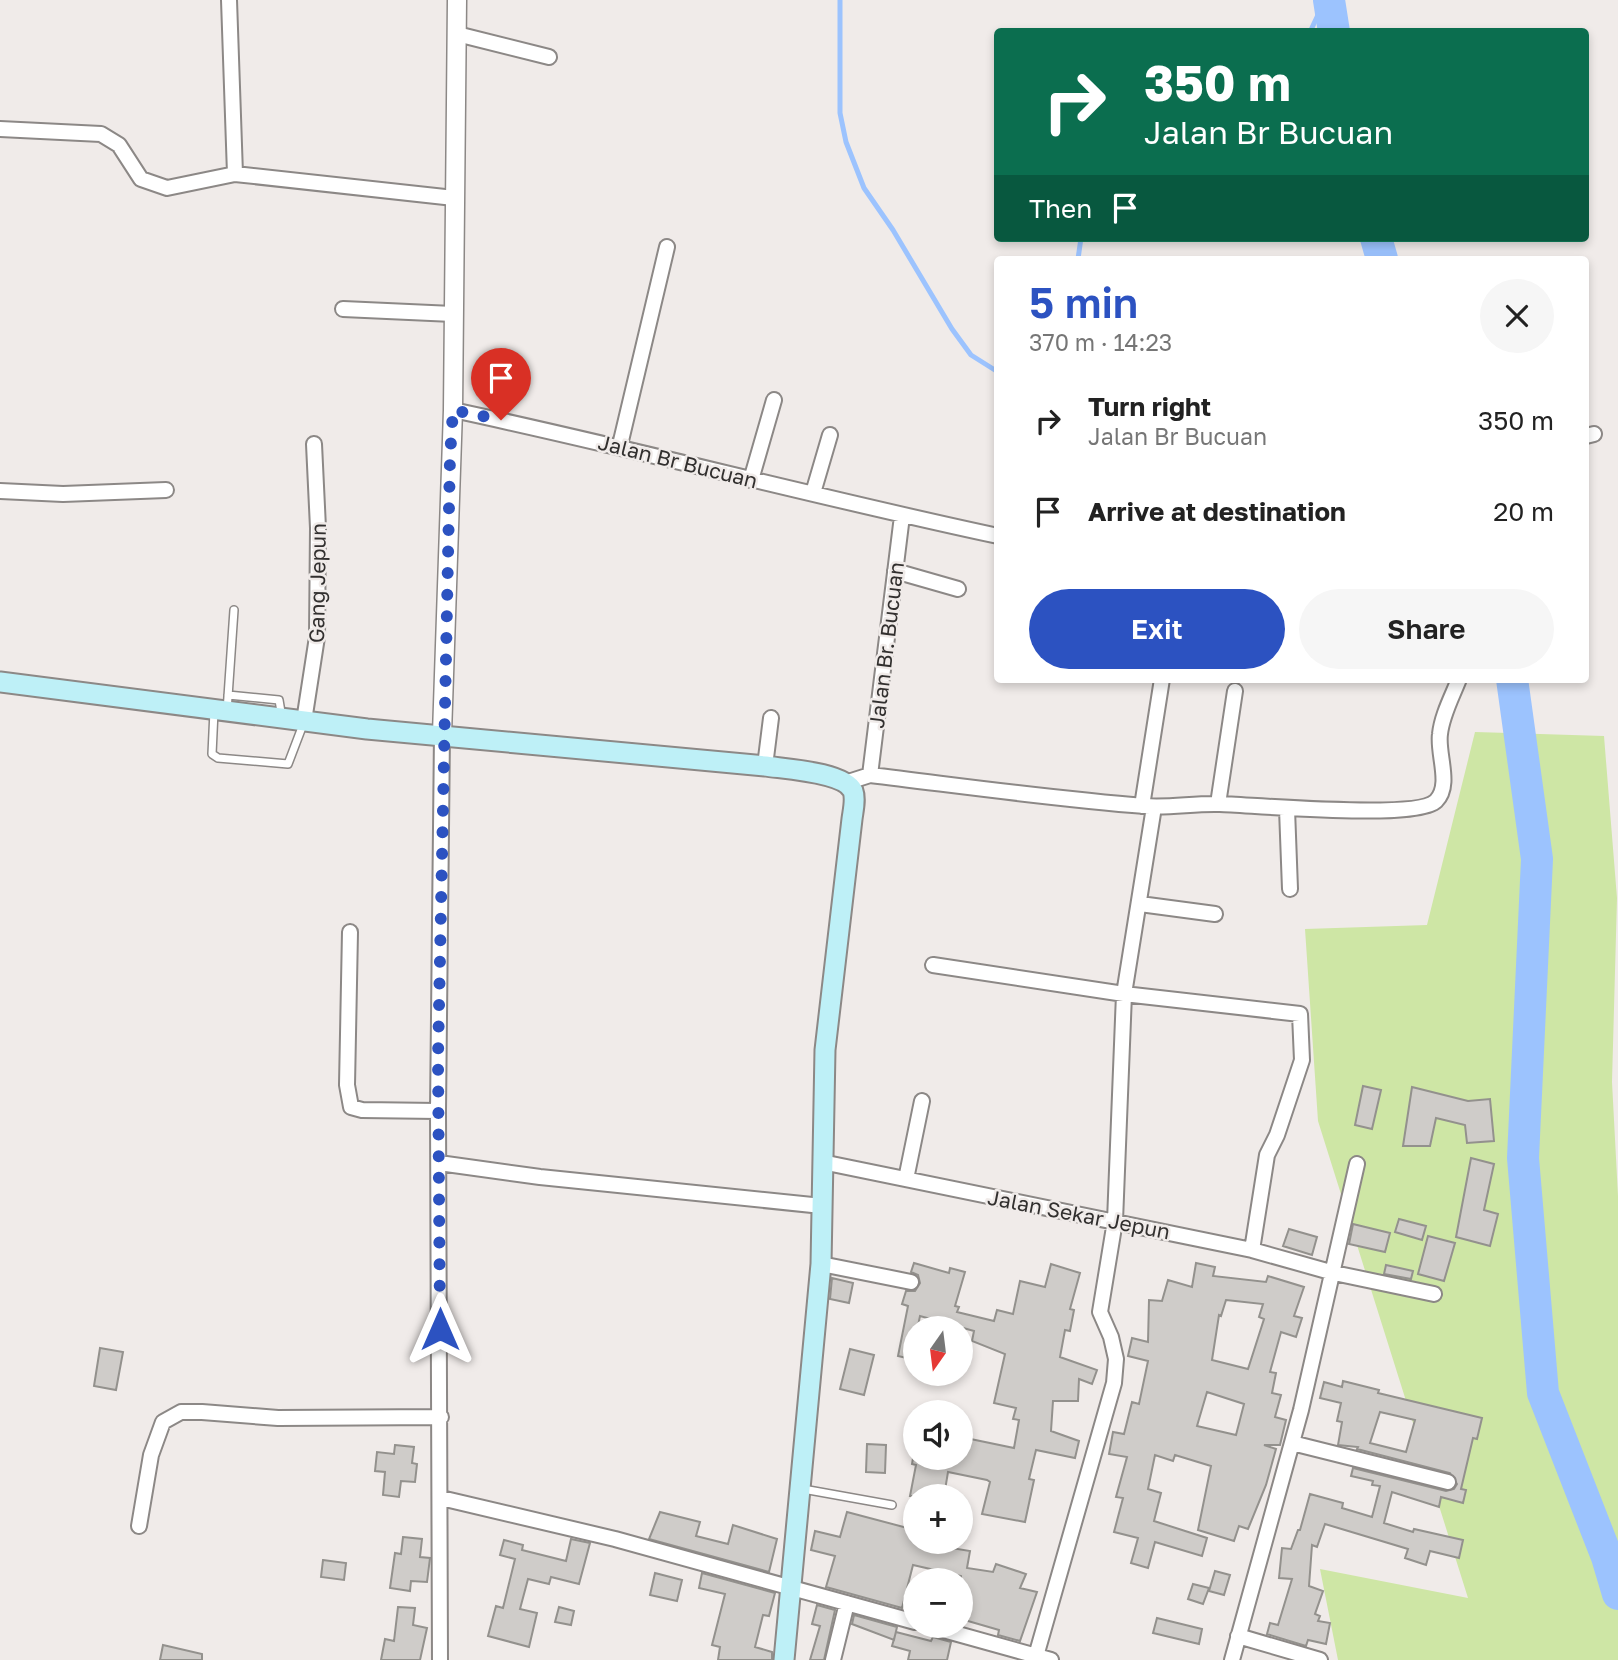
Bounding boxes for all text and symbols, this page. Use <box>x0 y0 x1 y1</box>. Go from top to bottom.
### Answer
text: 350 m <box>1144 53 1291 112</box>
icon: right <box>1029 56 1120 147</box>
text: Jalan Br Bucuan <box>1144 113 1393 151</box>
icon: arrive <box>1106 189 1144 227</box>
text: Then <box>1029 193 1092 224</box>
text: 5 min <box>1029 277 1138 327</box>
button: close <box>1480 279 1554 353</box>
text: 370 m · 14:23 <box>1029 328 1172 356</box>
pin <box>471 348 531 420</box>
icon: arrive <box>482 359 520 397</box>
text: Turn right <box>1088 391 1211 422</box>
icon: right <box>1029 402 1067 440</box>
text: 350 m <box>1478 405 1554 436</box>
text: Jalan Br Bucuan <box>1088 422 1267 450</box>
street label: Jalan Br Bucuan <box>596 429 760 493</box>
icon: arrive <box>1029 493 1067 531</box>
text: Arrive at destination <box>1088 496 1346 527</box>
text: 20 m <box>1493 496 1554 527</box>
street label: Gang Jepun <box>303 523 331 643</box>
street label: Jalan Br. Bucuan <box>863 560 909 730</box>
button: Exit <box>1029 589 1285 669</box>
button: Share <box>1299 589 1554 669</box>
street label: Jalan Sekar Jepun <box>986 1184 1172 1244</box>
position arrow <box>403 1292 477 1366</box>
north arrow <box>903 1316 973 1386</box>
map controls <box>903 1316 973 1638</box>
button: sound <box>903 1400 973 1470</box>
button: + <box>903 1484 973 1554</box>
button: − <box>903 1568 973 1638</box>

